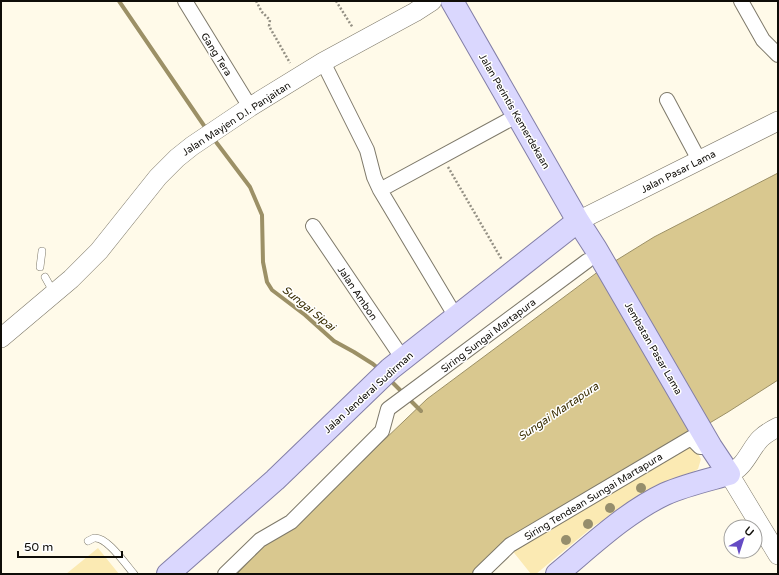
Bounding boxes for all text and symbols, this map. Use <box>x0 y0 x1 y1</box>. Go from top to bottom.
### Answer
street label: Gang Tera <box>198 31 234 78</box>
street label: Jalan Perintis Kemerdekaan <box>476 52 552 171</box>
street label: Jalan Mayjen D.I. Panjaitan <box>180 79 293 158</box>
street label: Jalan Pasar Lama <box>639 148 718 196</box>
street label: Jalan Ambon <box>335 264 380 323</box>
water label: Sungai Sipai <box>280 283 339 334</box>
street label: Siring Sungai Martapura <box>439 296 538 375</box>
street label: Jembatan Pasar Lama <box>622 300 684 397</box>
street label: Jalan Jenderal Sudirman <box>322 350 416 436</box>
water label: Sungai Martapura <box>516 379 602 443</box>
street label: Siring Tendean Sungai Martapura <box>522 451 665 543</box>
north arrow <box>723 519 763 559</box>
text: U <box>742 524 756 539</box>
scale bar <box>18 533 122 559</box>
text: 50 m <box>24 540 53 554</box>

